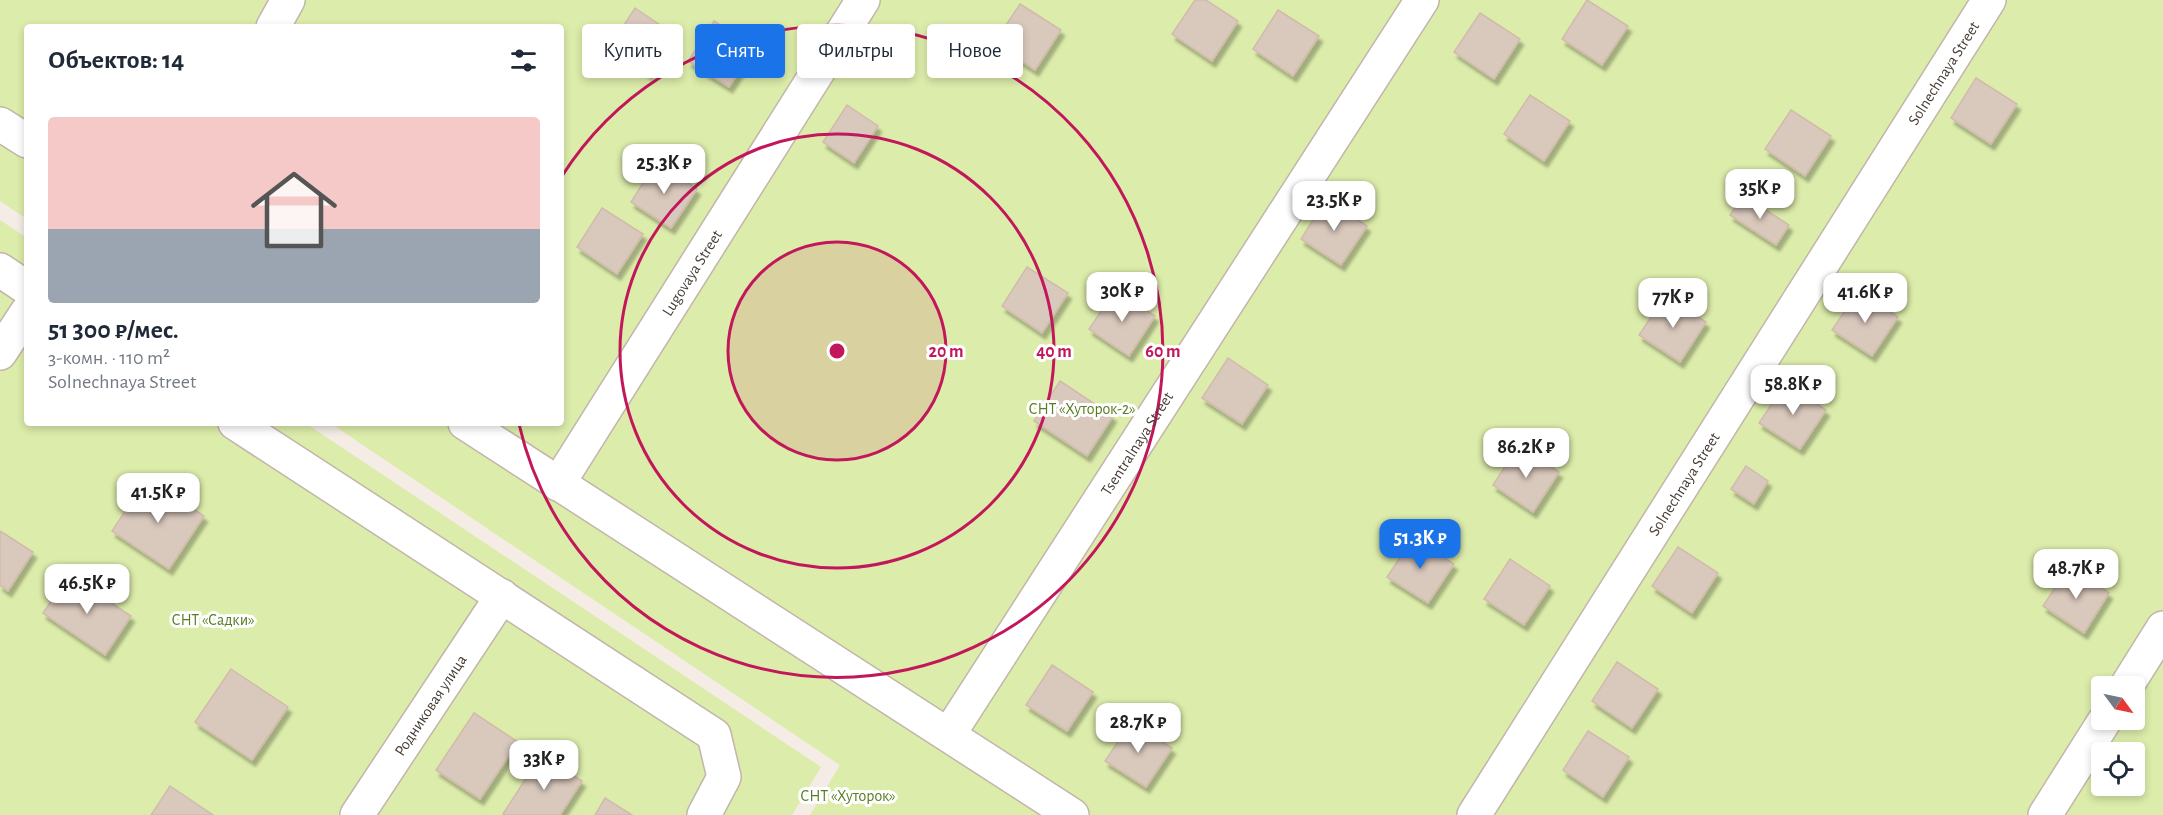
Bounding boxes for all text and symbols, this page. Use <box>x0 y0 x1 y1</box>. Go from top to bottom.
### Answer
street label: Solnechnaya Street <box>1905 19 1982 128</box>
chip: Купить <box>582 24 683 78</box>
chip: Снять <box>695 24 785 78</box>
chip: Фильтры <box>797 24 915 78</box>
chip: Новое <box>927 24 1023 78</box>
icon: filters <box>507 44 540 77</box>
text: Объектов: 14 <box>48 47 184 73</box>
pin: 25.3K ₽ <box>609 144 719 195</box>
text: 25.3K ₽ <box>636 153 692 173</box>
icon: home <box>240 156 348 264</box>
pin: 35K ₽ <box>1718 169 1802 220</box>
text: 35K ₽ <box>1739 178 1781 198</box>
pin: 23.5K ₽ <box>1279 181 1389 232</box>
text: 23.5K ₽ <box>1306 190 1362 210</box>
street label: Lugovaya Street <box>659 227 725 319</box>
pin: 30K ₽ <box>1080 272 1164 323</box>
pin: 41.6K ₽ <box>1810 273 1920 324</box>
pin: 77K ₽ <box>1631 278 1715 329</box>
text: 30K ₽ <box>1100 281 1144 301</box>
text: 41.6K ₽ <box>1837 282 1893 302</box>
text: 77K ₽ <box>1652 287 1694 307</box>
text: 51 300 ₽/мес. <box>48 317 179 343</box>
centre of rings <box>827 341 847 361</box>
text: 20 m <box>928 343 964 361</box>
text: 40 m <box>1036 343 1072 361</box>
text: 60 m <box>1145 343 1181 361</box>
text: 3-комн. · 110 m² <box>48 348 170 368</box>
pin: 58.8K ₽ <box>1738 365 1848 416</box>
text: Solnechnaya Street <box>48 372 196 392</box>
text: 58.8K ₽ <box>1765 374 1822 394</box>
street label: Tsentralnaya Street <box>1098 389 1176 498</box>
park label: СНТ «Хуторок-2» <box>1029 401 1136 418</box>
pin: 86.2K ₽ <box>1471 428 1581 479</box>
street label: Solnechnaya Street <box>1646 430 1723 539</box>
text: 86.2K ₽ <box>1497 437 1555 457</box>
pin: 41.5K ₽ <box>103 473 213 524</box>
text: 41.5K ₽ <box>131 482 185 502</box>
pin: 51.3K ₽ <box>1365 519 1475 570</box>
text: 51.3K ₽ <box>1393 528 1447 548</box>
pin: 48.7K ₽ <box>2021 549 2131 600</box>
text: 48.7K ₽ <box>2047 558 2105 578</box>
pin: 46.5K ₽ <box>32 564 142 615</box>
text: 46.5K ₽ <box>59 573 116 593</box>
park label: СНТ «Садки» <box>171 612 255 628</box>
street label: Родниковая улица <box>392 652 470 759</box>
north arrow <box>2091 676 2145 730</box>
map controls <box>2091 676 2145 796</box>
pin: 28.7K ₽ <box>1083 703 1193 754</box>
text: 28.7K ₽ <box>1110 712 1166 732</box>
pin: 33K ₽ <box>502 740 586 791</box>
button: locate <box>2091 742 2145 796</box>
text: 33K ₽ <box>523 749 565 769</box>
park label: СНТ «Хуторок» <box>800 788 896 805</box>

